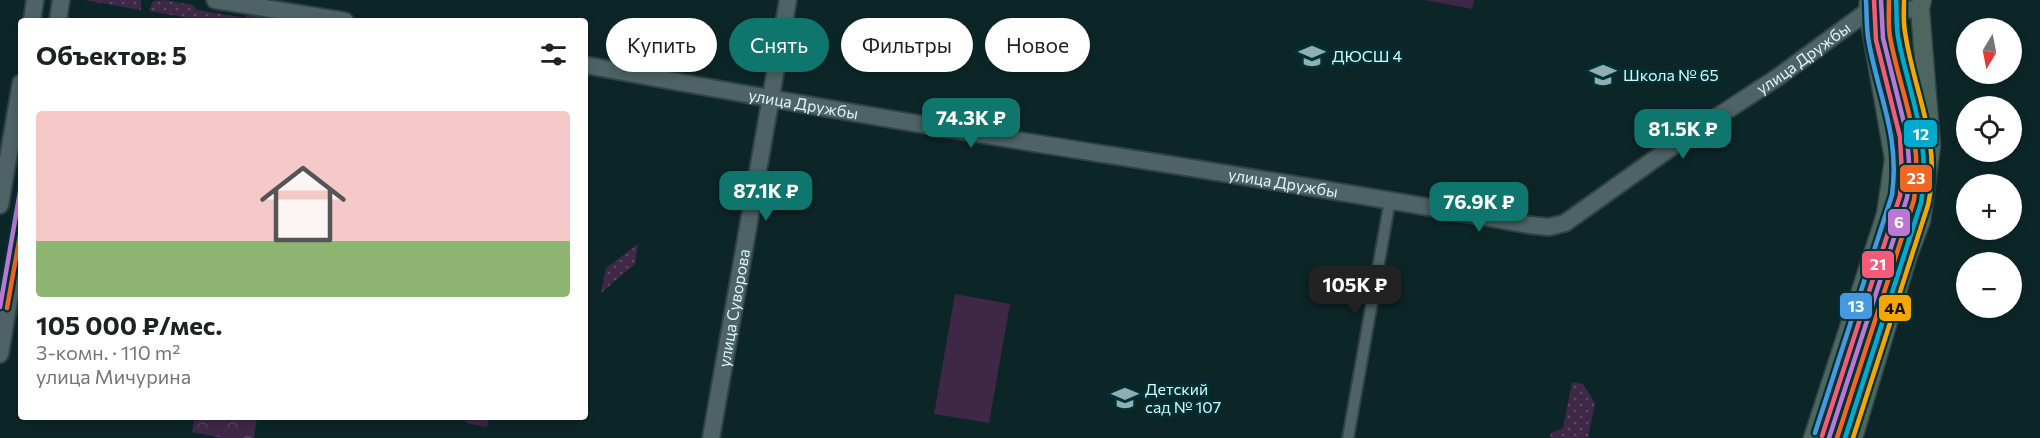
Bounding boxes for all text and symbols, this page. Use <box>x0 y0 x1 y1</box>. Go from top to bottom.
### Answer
street label: улица Дружбы <box>1753 17 1854 98</box>
chip: Купить <box>606 18 717 72</box>
chip: Снять <box>729 18 829 72</box>
chip: Фильтры <box>841 18 973 72</box>
chip: Новое <box>985 18 1090 72</box>
north arrow <box>1956 18 2022 84</box>
map controls <box>1956 18 2022 318</box>
icon: filters <box>537 38 570 71</box>
text: Объектов: 5 <box>36 39 187 70</box>
school or university icon: ДЮСШ 4 <box>1297 41 1327 71</box>
place label: ДЮСШ 4 <box>1332 46 1403 65</box>
school or university icon: Школа № 65 <box>1588 60 1618 90</box>
place label: Школа № 65 <box>1623 65 1719 84</box>
street label: улица Дружбы <box>747 85 860 122</box>
button: locate <box>1956 96 2022 162</box>
pin: 74.3K ₽ <box>916 98 1026 149</box>
text: 74.3K ₽ <box>936 105 1006 129</box>
pin: 81.5K ₽ <box>1628 109 1738 160</box>
text: 81.5K ₽ <box>1648 116 1718 140</box>
line badge: 12 <box>1903 119 1938 148</box>
text: 12 <box>1913 124 1929 143</box>
icon: home <box>249 150 357 258</box>
street label: улица Дружбы <box>1227 164 1339 201</box>
line badge: 23 <box>1899 164 1933 193</box>
text: 23 <box>1907 168 1925 187</box>
pin: 87.1K ₽ <box>711 171 821 222</box>
button: + <box>1956 174 2022 240</box>
text: 87.1K ₽ <box>733 178 799 202</box>
pin: 76.9K ₽ <box>1424 182 1534 233</box>
text: 76.9K ₽ <box>1443 189 1515 213</box>
line badge: 6 <box>1887 208 1911 237</box>
text: 6 <box>1894 212 1904 231</box>
street label: улица Суворова <box>714 247 753 368</box>
line badge: 21 <box>1861 250 1895 279</box>
button: − <box>1956 252 2022 318</box>
text: 21 <box>1870 254 1886 273</box>
pin: 105K ₽ <box>1306 265 1404 316</box>
text: 105K ₽ <box>1323 272 1387 296</box>
line badge: 13 <box>1839 292 1873 320</box>
line badge: 4А <box>1878 294 1912 322</box>
text: 13 <box>1848 296 1864 315</box>
text: 4А <box>1884 298 1906 317</box>
text: 105 000 ₽/мес. <box>36 309 222 340</box>
text: 3-комн. · 110 m² <box>36 340 180 364</box>
text: улица Мичурина <box>36 364 191 388</box>
place label: Детский сад № 107 <box>1145 379 1221 416</box>
school or university icon: Детский сад № 107 <box>1110 383 1140 413</box>

